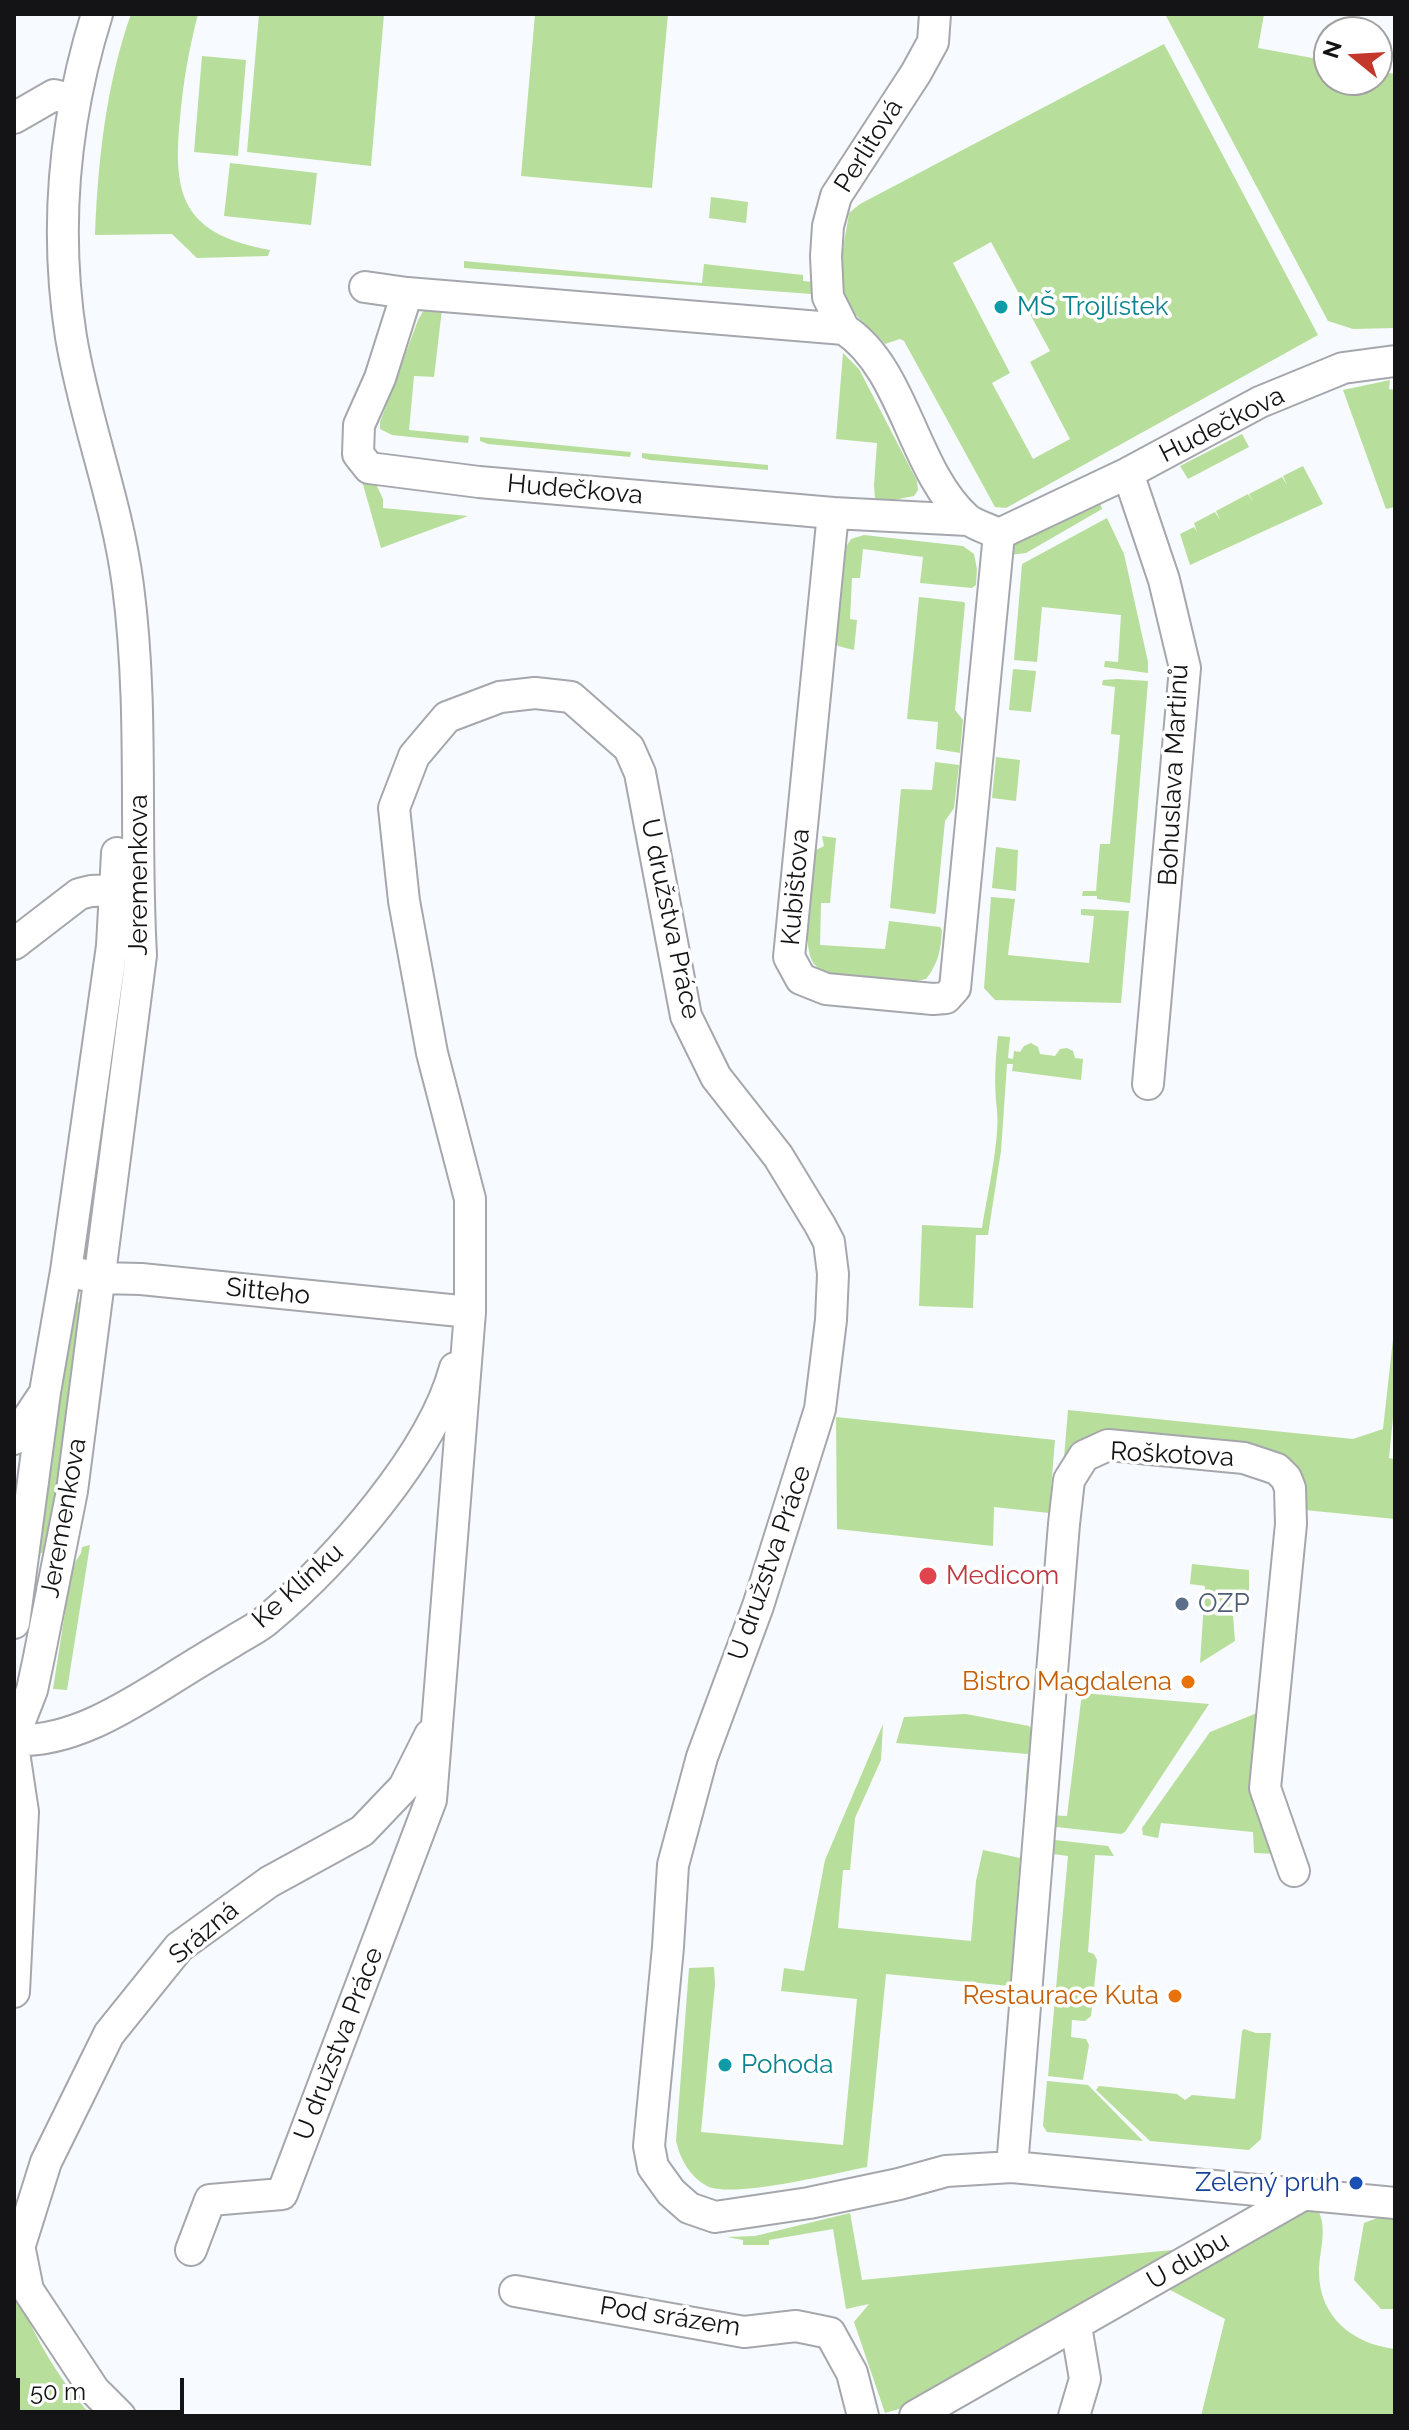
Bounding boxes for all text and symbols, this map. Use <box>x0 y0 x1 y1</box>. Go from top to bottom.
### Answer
north arrow <box>1313 16 1393 96</box>
text: N <box>1317 37 1347 61</box>
street label: Perlitová <box>828 94 910 198</box>
place label: MŠ Trojlístek <box>1017 291 1169 323</box>
marker: MŠ Trojlístek <box>992 298 1010 316</box>
street label: Hudečkova <box>1154 380 1290 470</box>
street label: Hudečkova <box>506 469 644 511</box>
street label: Bohuslava Martinů <box>1153 663 1195 887</box>
street label: Jeremenkova <box>123 794 155 956</box>
street label: U družstva Práce <box>634 816 706 1022</box>
street label: Kubištova <box>775 827 817 947</box>
street label: Sitteho <box>224 1272 312 1312</box>
street label: Jeremenkova <box>35 1436 93 1600</box>
street label: Roškotova <box>1109 1436 1235 1474</box>
street label: U družstva Práce <box>722 1461 818 1665</box>
street label: Ke Klínku <box>246 1537 350 1635</box>
place label: Medicom <box>946 1560 1059 1592</box>
marker: Medicom <box>917 1565 939 1587</box>
place label: OZP <box>1198 1588 1250 1620</box>
marker: OZP <box>1173 1595 1191 1613</box>
place label: Bistro Magdalena <box>962 1666 1172 1698</box>
marker: Bistro Magdalena <box>1179 1673 1197 1691</box>
street label: Srázná <box>163 1895 245 1971</box>
street label: U družstva Práce <box>288 1943 390 2145</box>
place label: Restaurace Kuta <box>962 1980 1159 2012</box>
marker: Restaurace Kuta <box>1166 1987 1184 2005</box>
place label: Pohoda <box>741 2049 833 2081</box>
marker: Pohoda <box>716 2056 734 2074</box>
place label: Zelený pruh <box>1195 2167 1340 2199</box>
marker: Zelený pruh <box>1347 2174 1365 2192</box>
street label: U dubu <box>1142 2225 1234 2297</box>
street label: Pod srázem <box>598 2291 742 2343</box>
scale bar <box>20 2362 188 2412</box>
text: 50 m <box>30 2377 86 2406</box>

